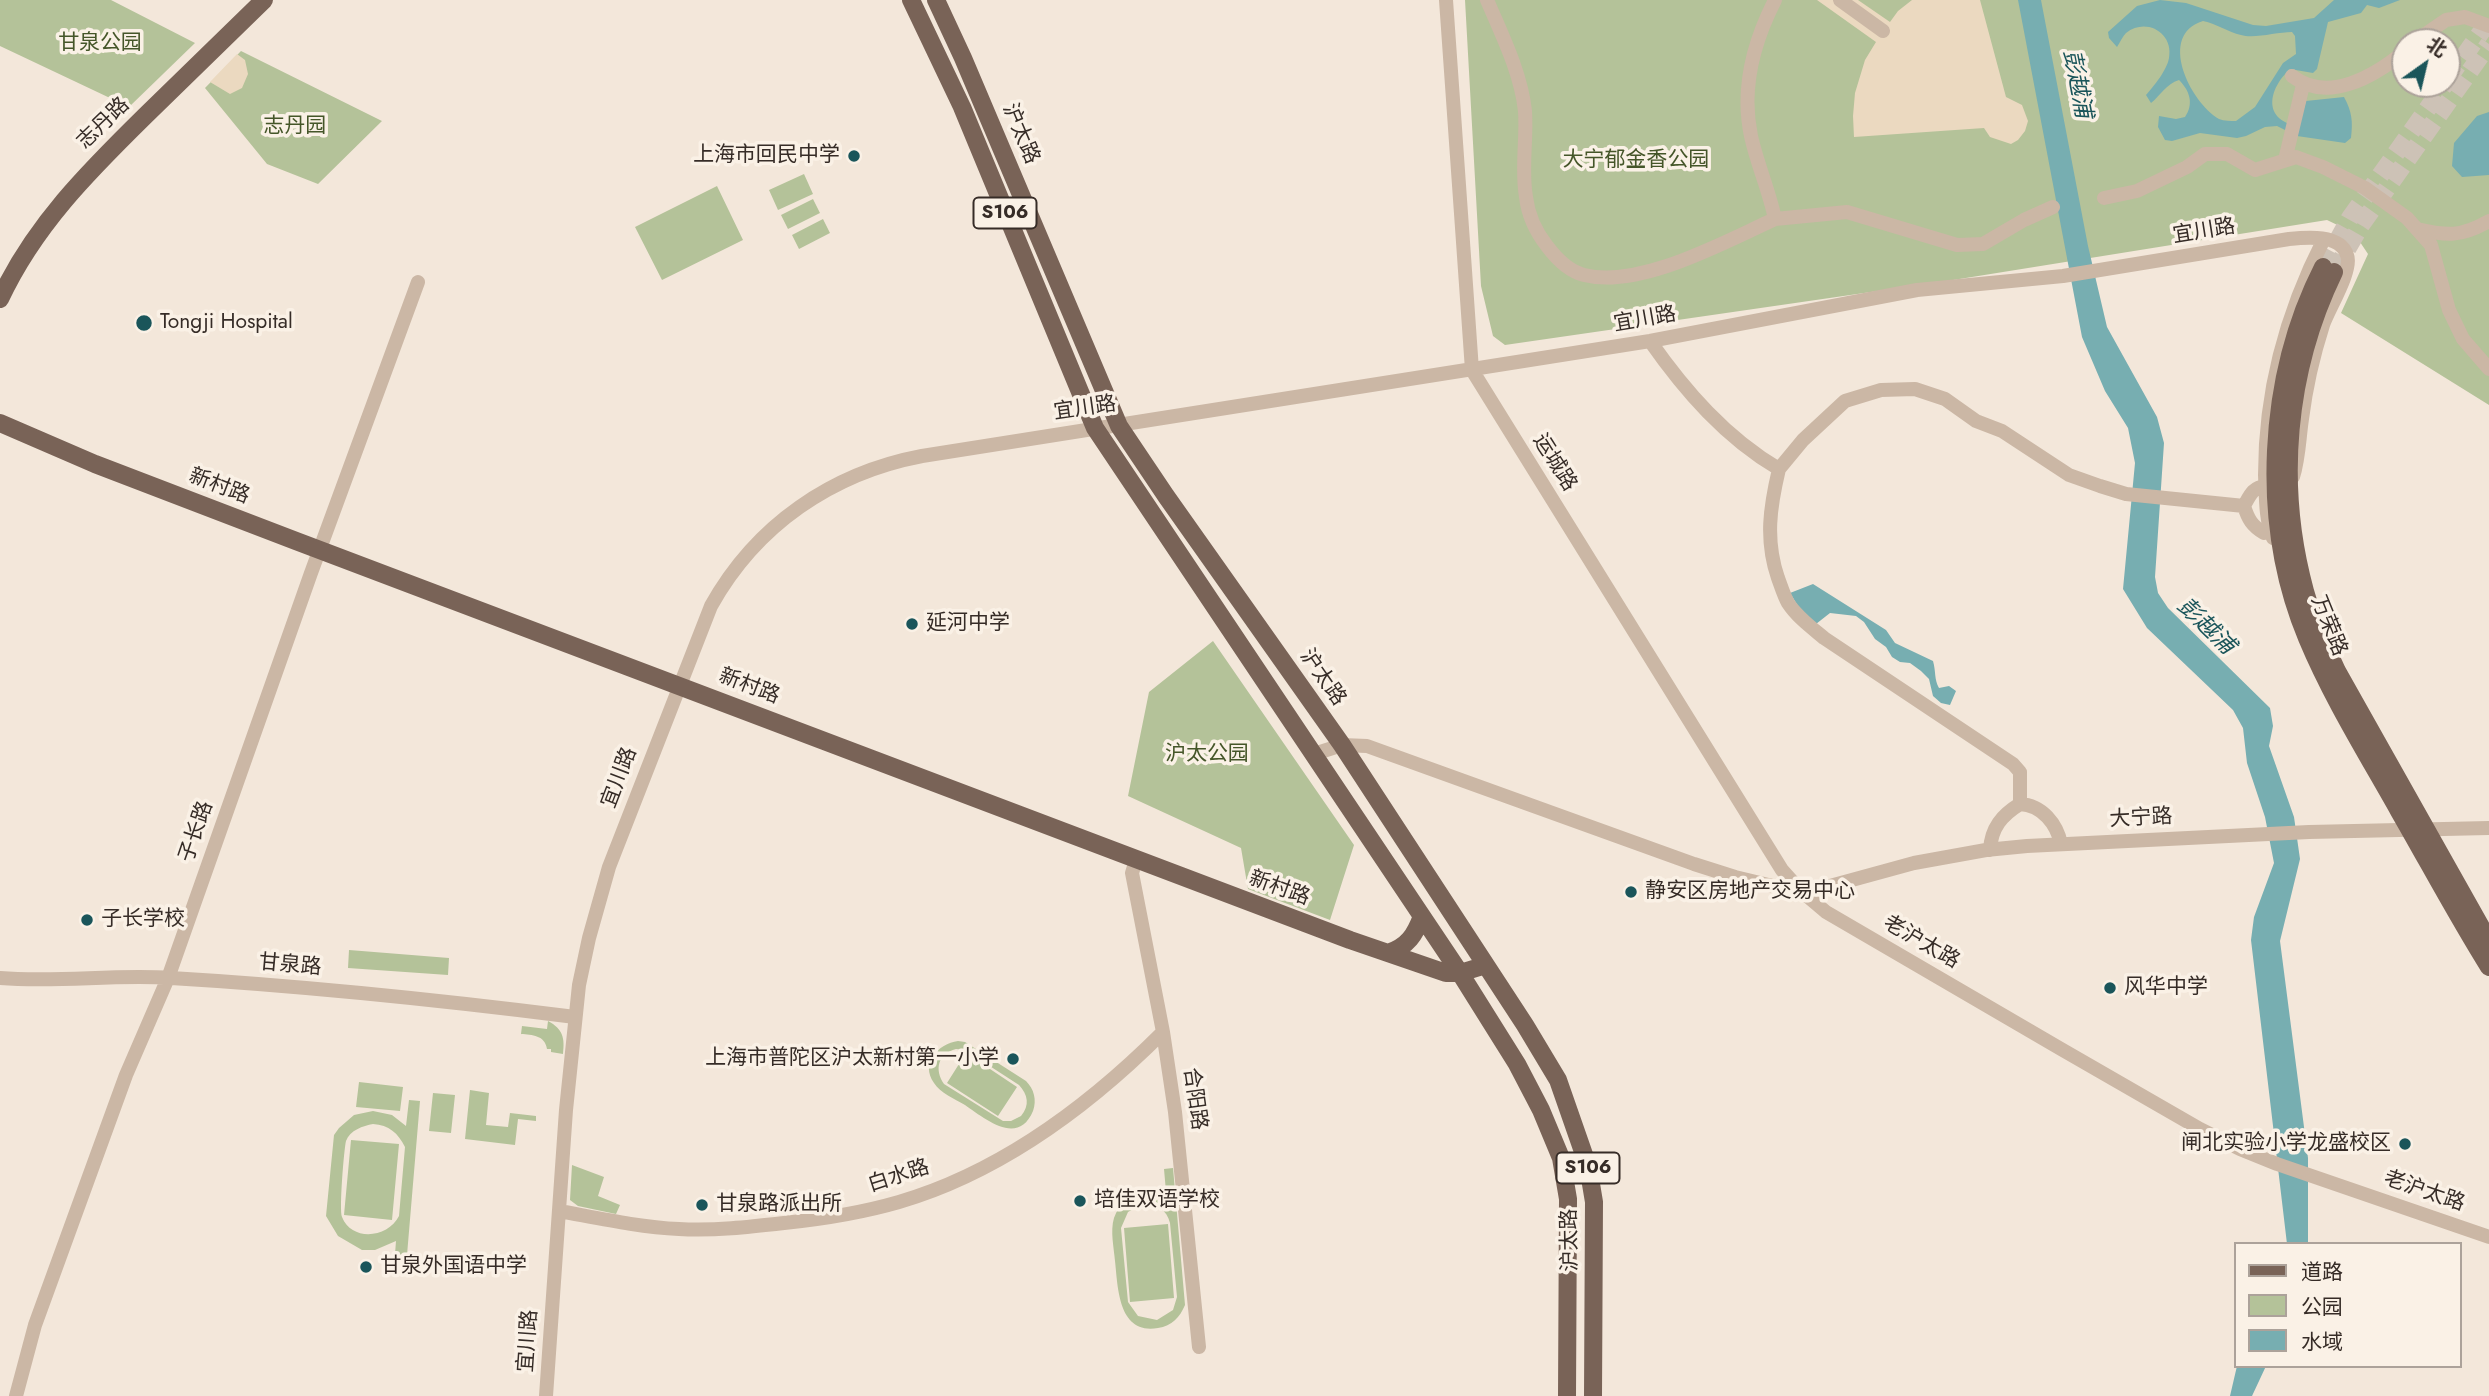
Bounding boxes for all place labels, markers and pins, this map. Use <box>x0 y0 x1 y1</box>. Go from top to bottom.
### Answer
place label: 上海市回民中学 <box>693 143 840 169</box>
marker: 上海市回民中学 <box>846 148 862 164</box>
place label: Tongji Hospital <box>160 310 293 336</box>
marker: Tongji Hospital <box>134 313 154 333</box>
place label: 延河中学 <box>926 611 1010 637</box>
marker: 延河中学 <box>904 616 920 632</box>
place label: 静安区房地产交易中心 <box>1645 879 1855 905</box>
marker: 静安区房地产交易中心 <box>1623 884 1639 900</box>
place label: 子长学校 <box>101 907 185 933</box>
marker: 子长学校 <box>79 912 95 928</box>
place label: 风华中学 <box>2124 975 2208 1001</box>
marker: 风华中学 <box>2102 980 2118 996</box>
place label: 上海市普陀区沪太新村第一小学 <box>705 1046 999 1072</box>
marker: 上海市普陀区沪太新村第一小学 <box>1005 1051 1021 1067</box>
place label: 闸北实验小学龙盛校区 <box>2181 1131 2391 1157</box>
marker: 闸北实验小学龙盛校区 <box>2397 1136 2413 1152</box>
place label: 培佳双语学校 <box>1094 1188 1220 1214</box>
place label: 甘泉路派出所 <box>716 1192 842 1218</box>
marker: 培佳双语学校 <box>1072 1193 1088 1209</box>
marker: 甘泉路派出所 <box>694 1197 710 1213</box>
place label: 甘泉外国语中学 <box>380 1254 527 1280</box>
marker: 甘泉外国语中学 <box>358 1259 374 1275</box>

